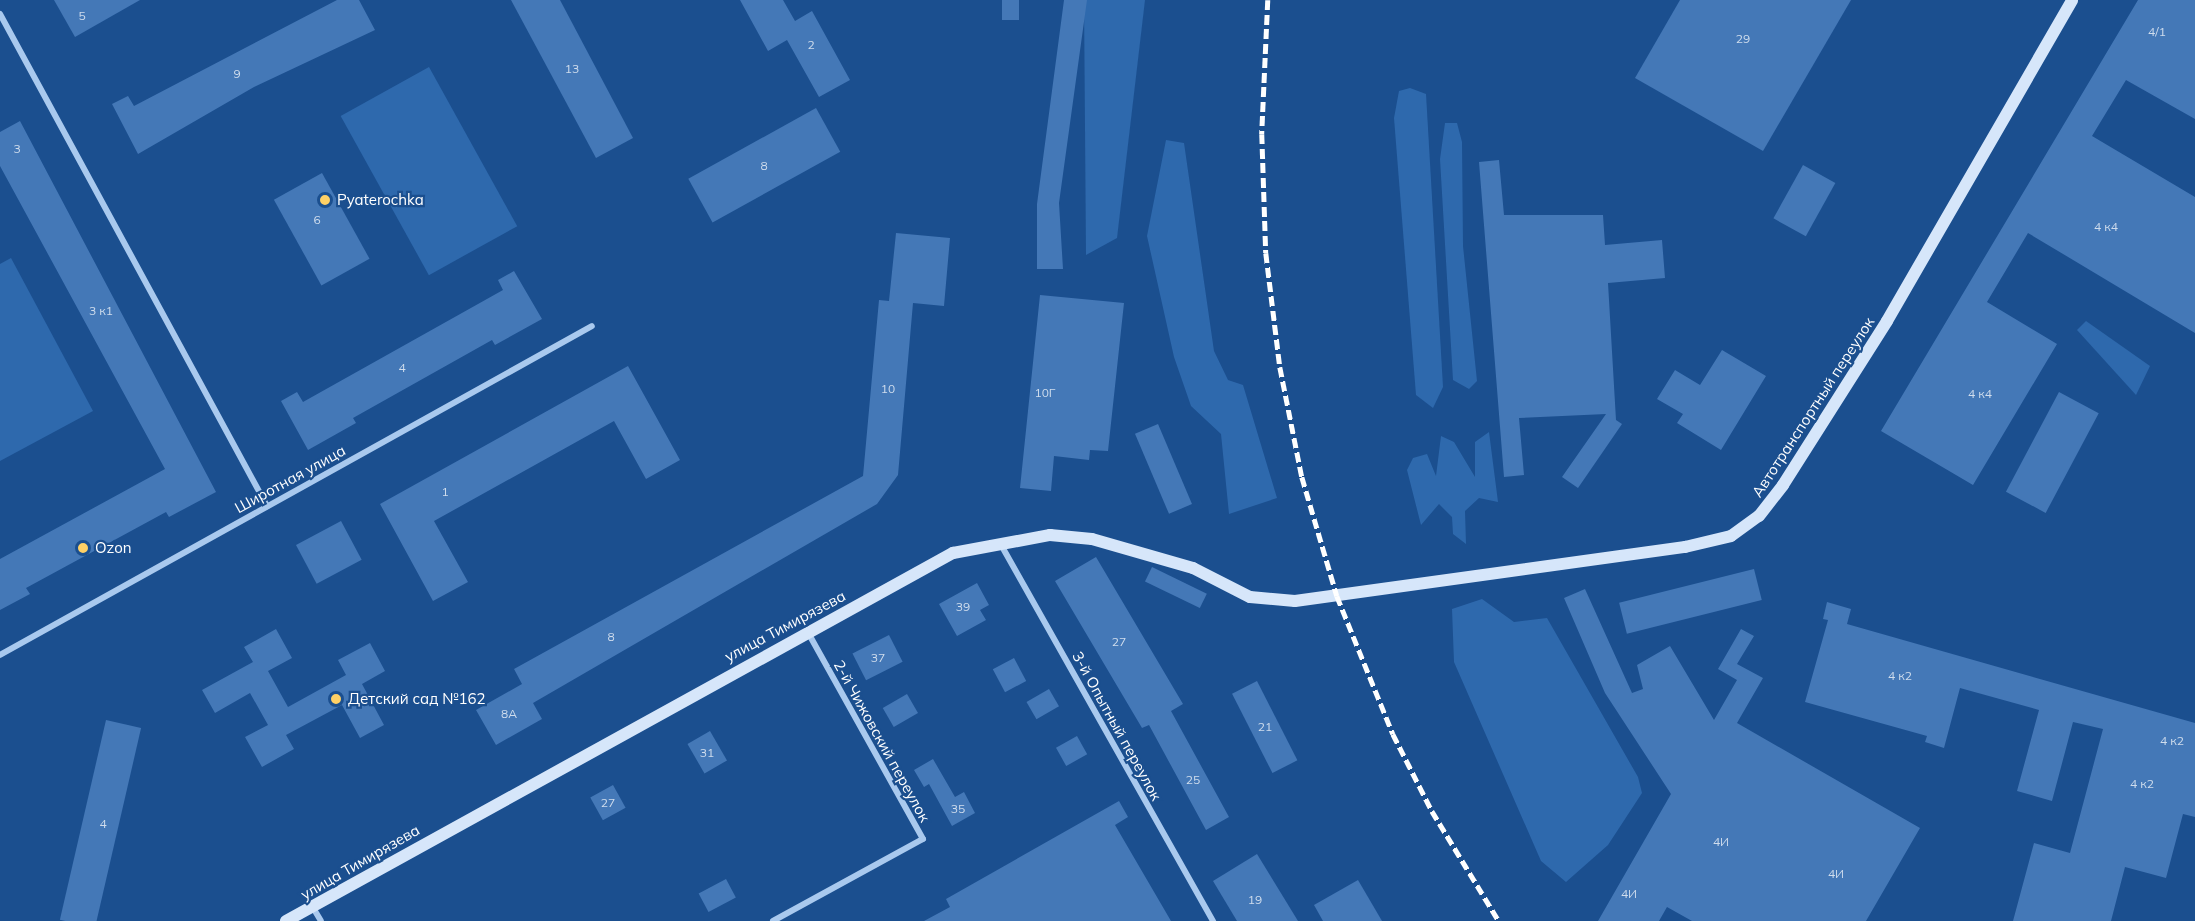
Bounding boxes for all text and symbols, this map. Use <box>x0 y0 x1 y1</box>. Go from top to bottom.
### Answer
house number: 5 <box>78 9 86 23</box>
house number: 4/1 <box>2148 25 2166 39</box>
house number: 29 <box>1736 32 1750 46</box>
house number: 2 <box>807 38 815 52</box>
house number: 13 <box>565 62 579 76</box>
house number: 9 <box>233 67 241 81</box>
house number: 3 <box>13 142 21 156</box>
house number: 8 <box>760 159 768 173</box>
place label: Pyaterochka <box>337 191 424 209</box>
marker: Pyaterochka <box>318 193 332 207</box>
house number: 6 <box>313 213 321 227</box>
house number: 4 к4 <box>2094 220 2118 234</box>
house number: 3 к1 <box>89 304 113 318</box>
street label: Автотранспортный переулок <box>1748 314 1878 500</box>
house number: 4 <box>398 361 406 375</box>
house number: 10 <box>881 382 895 396</box>
house number: 10Г <box>1034 386 1056 400</box>
house number: 4 к4 <box>1968 387 1992 401</box>
street label: Широтная улица <box>231 441 349 517</box>
house number: 1 <box>441 485 449 499</box>
place label: Ozon <box>95 539 132 557</box>
marker: Ozon <box>76 541 90 555</box>
street label: улица Тимирязева <box>721 587 849 665</box>
house number: 39 <box>956 600 970 614</box>
house number: 8 <box>607 630 615 644</box>
house number: 27 <box>1112 635 1126 649</box>
street label: 3-й Опытный переулок <box>1069 648 1165 804</box>
house number: 37 <box>871 651 885 665</box>
street label: 2-й Чижовский переулок <box>830 657 934 825</box>
house number: 4 к2 <box>1888 669 1912 683</box>
place label: Детский сад №162 <box>348 690 486 708</box>
marker: Детский сад №162 <box>329 692 343 706</box>
house number: 8А <box>501 707 517 721</box>
house number: 21 <box>1258 720 1272 734</box>
house number: 4 к2 <box>2160 734 2184 748</box>
house number: 31 <box>700 746 714 760</box>
house number: 25 <box>1186 773 1200 787</box>
house number: 4 к2 <box>2130 777 2154 791</box>
house number: 27 <box>601 796 615 810</box>
house number: 35 <box>951 802 965 816</box>
house number: 4 <box>99 817 107 831</box>
street label: улица Тимирязева <box>297 821 423 903</box>
house number: 4И <box>1713 835 1729 849</box>
house number: 4И <box>1828 867 1844 881</box>
house number: 4И <box>1621 887 1637 901</box>
house number: 19 <box>1248 893 1262 907</box>

